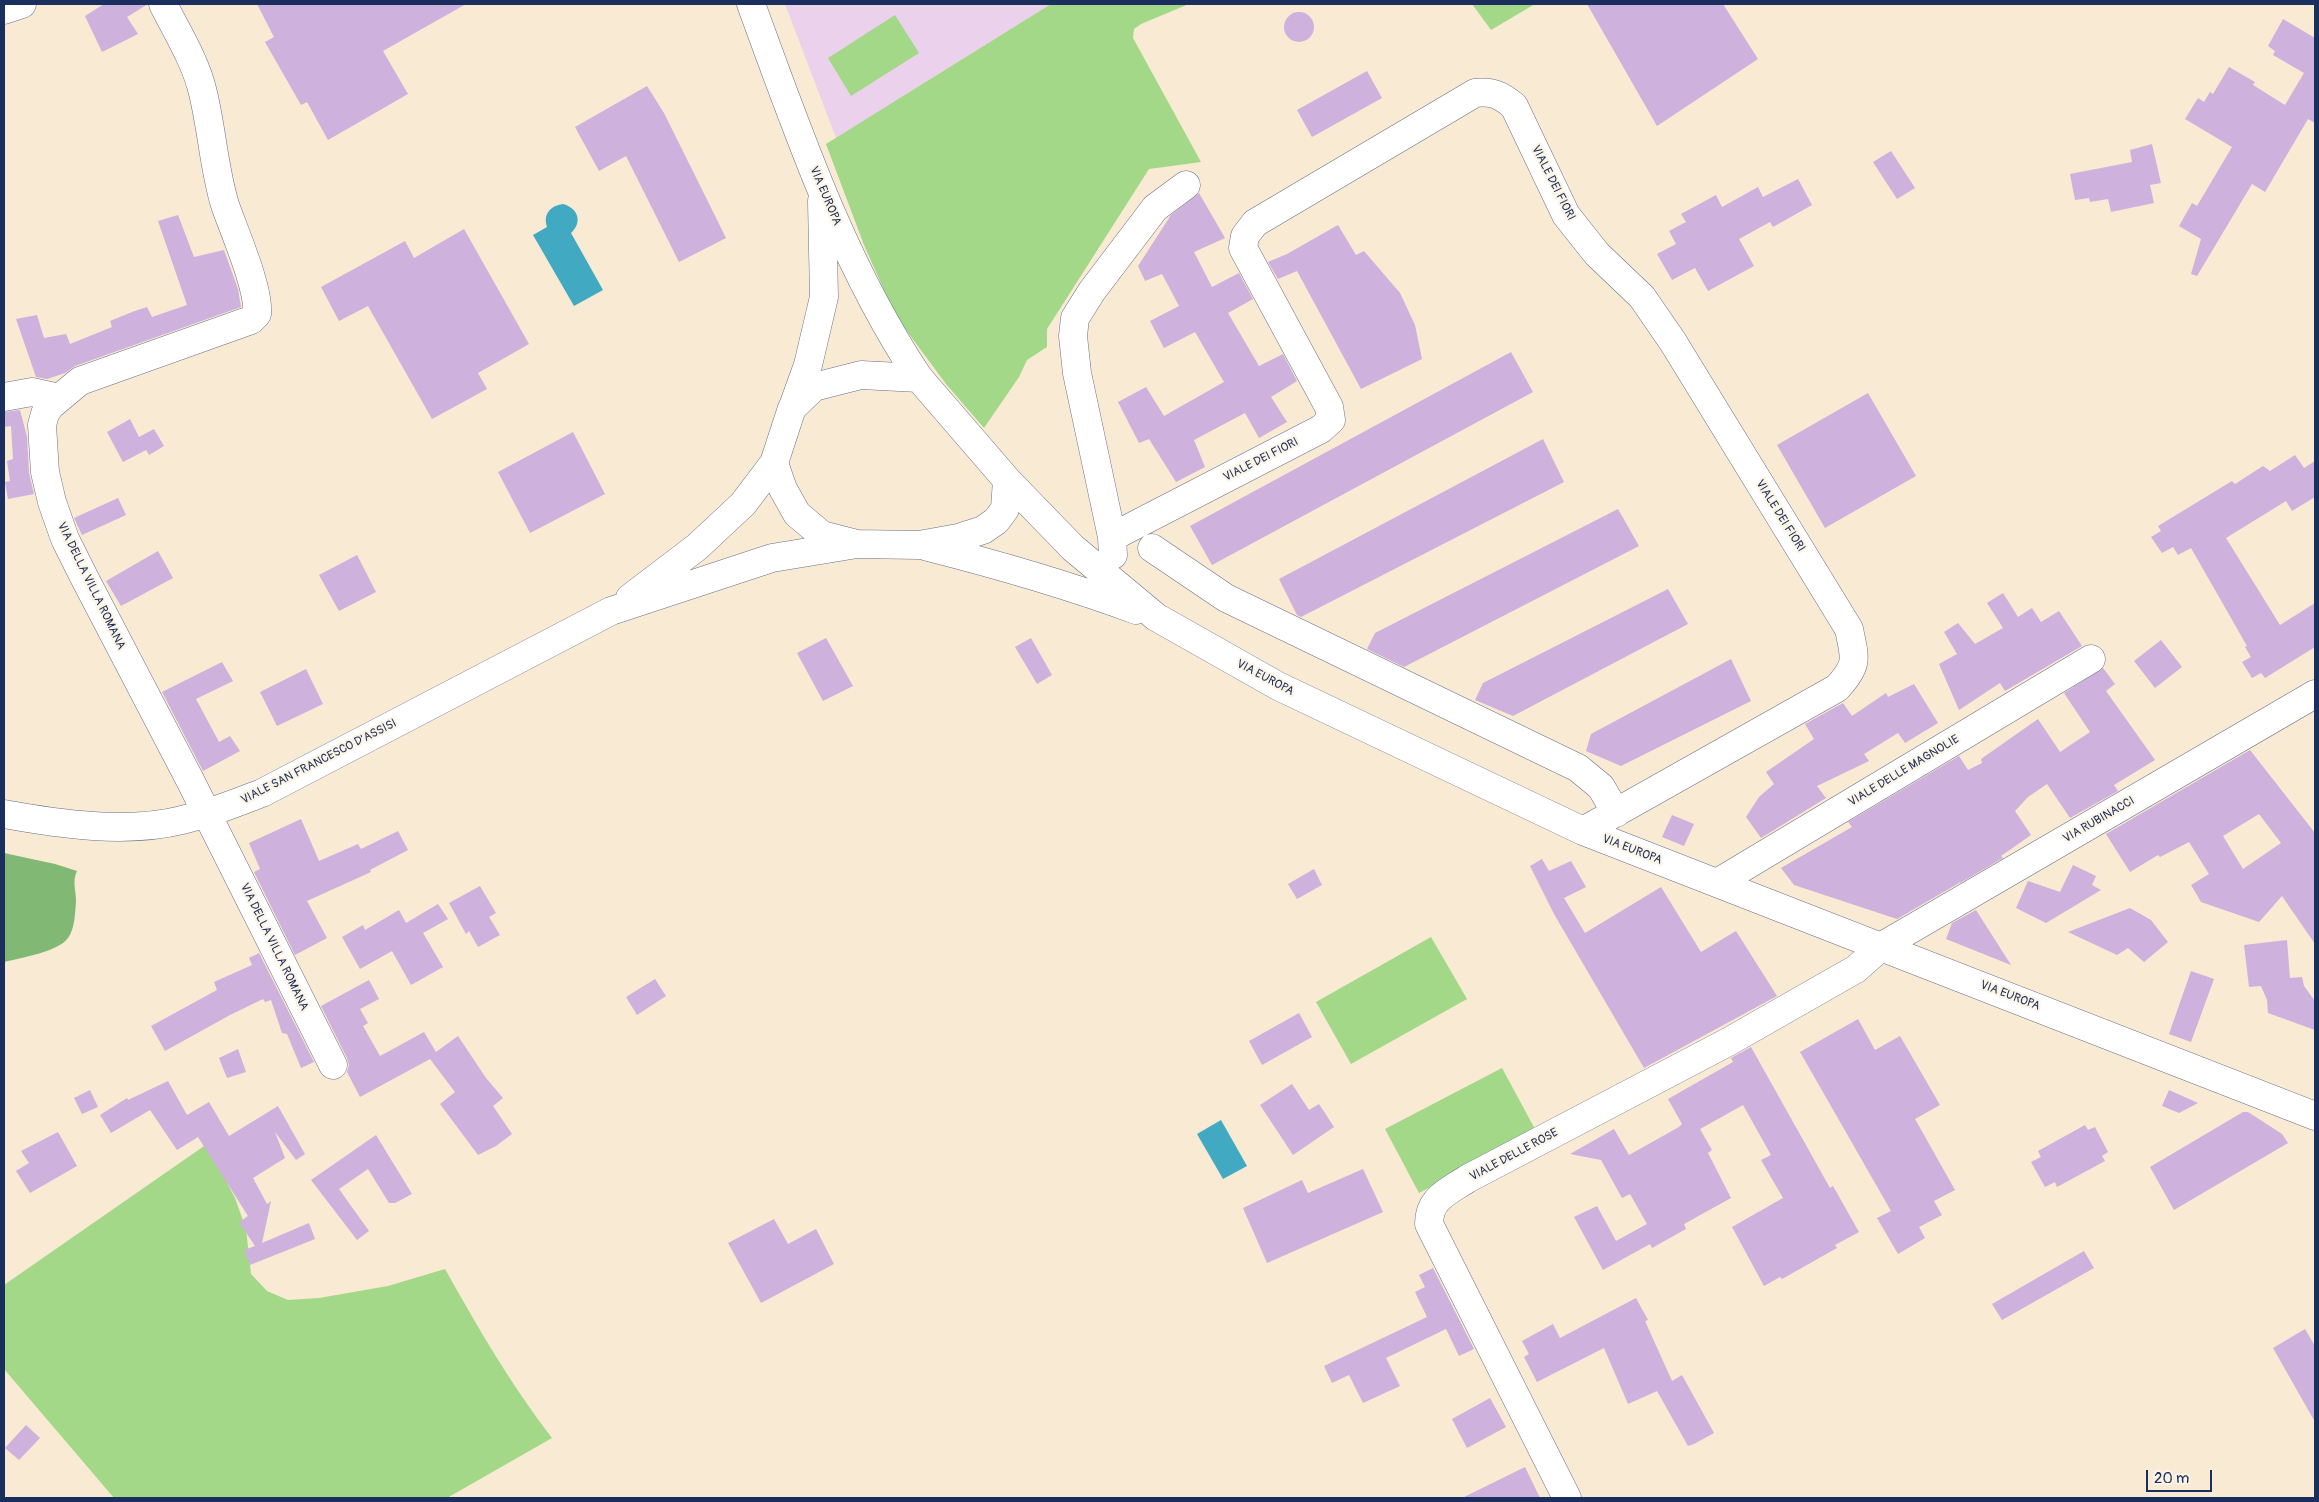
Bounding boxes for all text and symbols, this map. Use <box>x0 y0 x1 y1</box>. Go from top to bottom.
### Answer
street label: VIALE DEI FIORI <box>1528 143 1578 223</box>
street label: VIA EUROPA <box>806 164 844 228</box>
street label: VIALE DEI FIORI <box>1221 435 1301 485</box>
street label: VIALE DEI FIORI <box>1752 477 1808 555</box>
street label: VIA DELLA VILLA ROMANA <box>54 520 128 652</box>
street label: VIA EUROPA <box>1234 657 1296 699</box>
street label: VIALE SAN FRANCESCO D'ASSISI <box>239 716 399 808</box>
street label: VIALE DELLE MAGNOLIE <box>1846 732 1962 810</box>
street label: VIA RUBINACCI <box>2061 794 2137 846</box>
street label: VIA EUROPA <box>1600 832 1664 868</box>
street label: VIA DELLA VILLA ROMANA <box>237 881 311 1013</box>
street label: VIA EUROPA <box>1978 978 2042 1014</box>
street label: VIALE DELLE ROSE <box>1467 1126 1561 1184</box>
scale bar <box>2149 1460 2215 1492</box>
text: 20 m <box>2154 1469 2189 1488</box>

